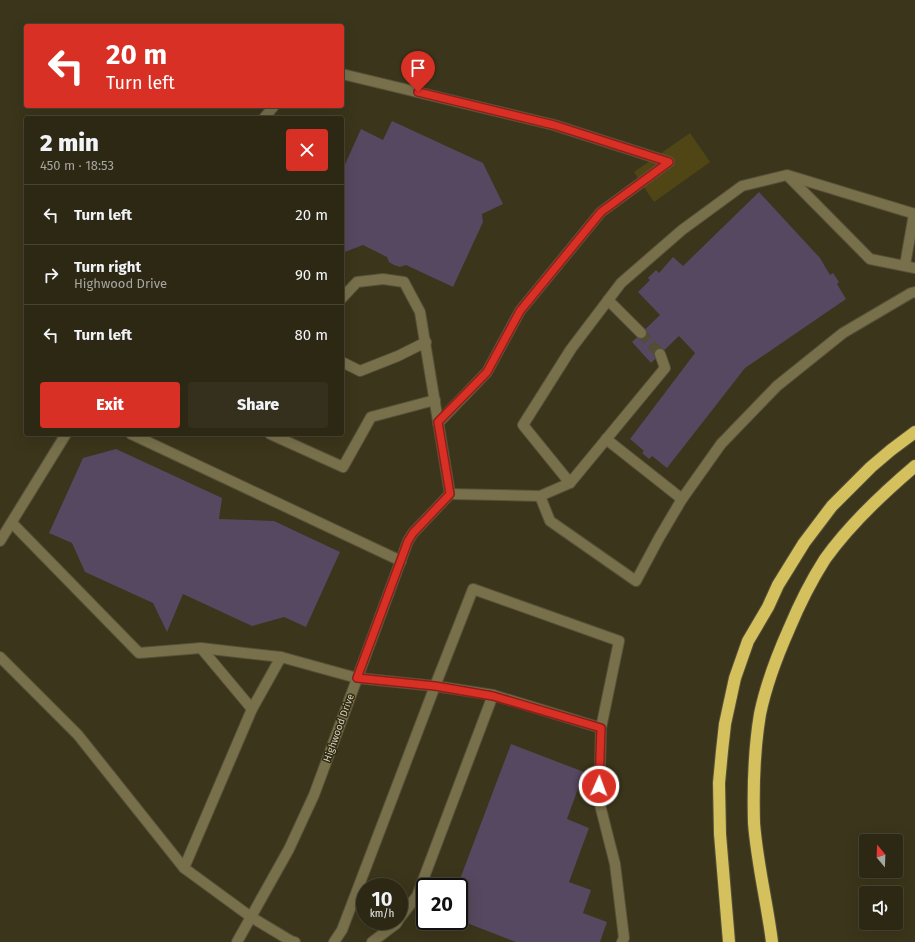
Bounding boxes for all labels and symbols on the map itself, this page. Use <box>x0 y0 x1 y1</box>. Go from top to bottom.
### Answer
pin <box>401 51 435 92</box>
street label: Highwood Drive <box>321 692 357 764</box>
position arrow <box>578 765 620 807</box>
north arrow <box>859 834 903 878</box>
speed limit sign: 20 <box>416 878 468 930</box>

